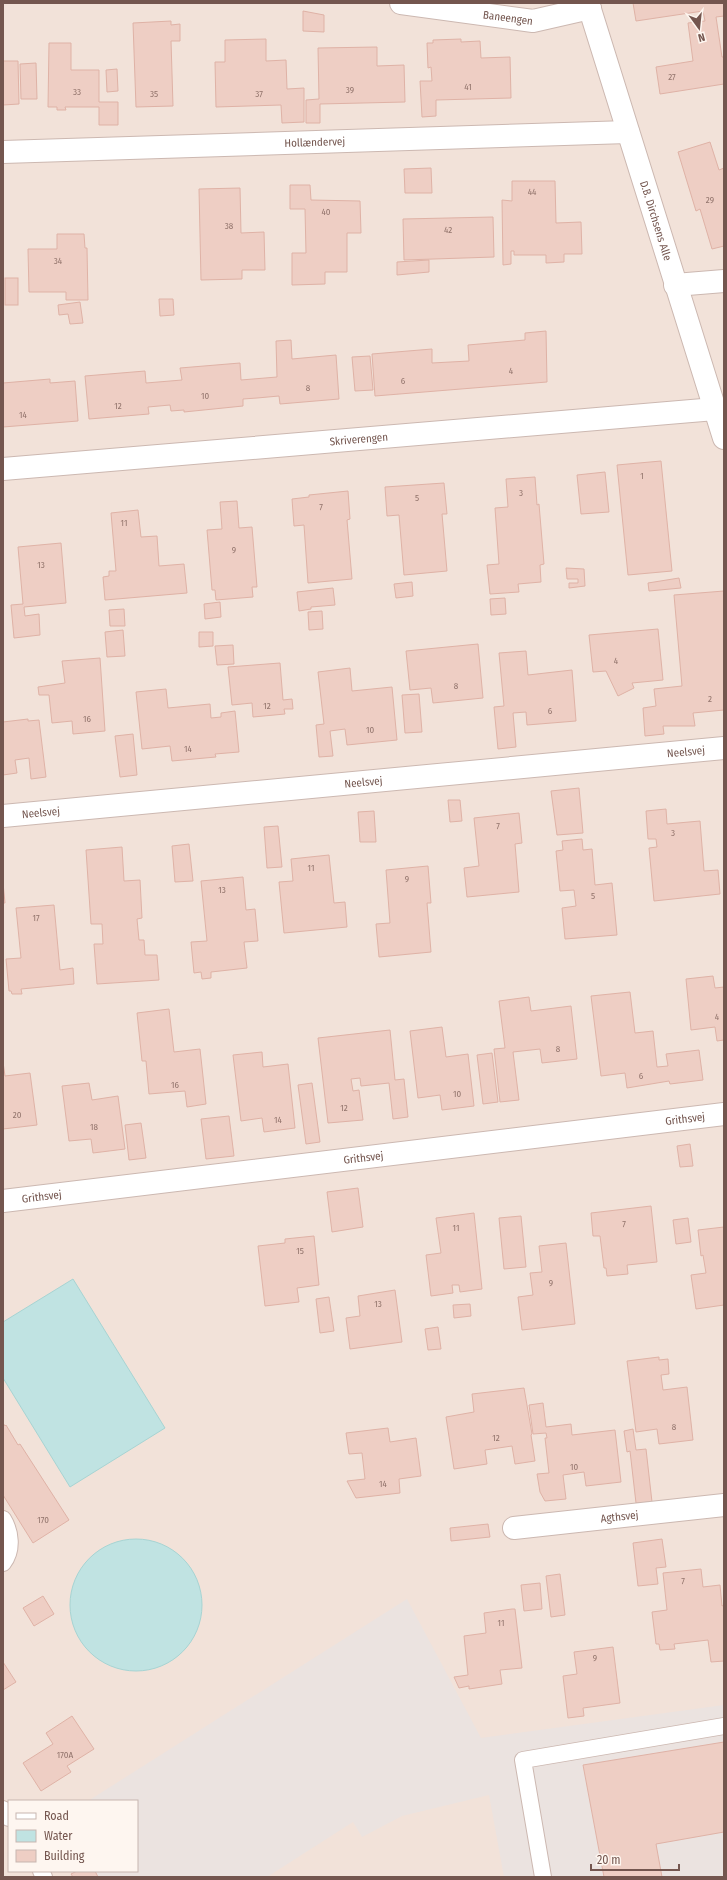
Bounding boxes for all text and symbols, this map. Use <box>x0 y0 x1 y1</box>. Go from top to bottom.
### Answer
street label: Baneengen <box>482 8 534 27</box>
north arrow <box>679 8 719 48</box>
text: N <box>697 30 706 44</box>
house number: 27 <box>668 72 676 82</box>
house number: 41 <box>464 82 472 92</box>
house number: 39 <box>346 85 354 95</box>
house number: 33 <box>73 87 81 97</box>
house number: 35 <box>150 89 158 99</box>
house number: 37 <box>255 89 263 99</box>
street label: Hollændervej <box>284 135 346 149</box>
street label: D.B. Dirchsens Alle <box>637 179 675 262</box>
house number: 44 <box>528 187 537 197</box>
house number: 29 <box>706 195 714 205</box>
house number: 40 <box>321 207 331 217</box>
house number: 38 <box>225 221 234 231</box>
house number: 42 <box>444 225 452 235</box>
house number: 34 <box>54 256 63 266</box>
house number: 4 <box>509 366 514 376</box>
house number: 6 <box>401 376 406 386</box>
house number: 8 <box>306 383 311 393</box>
house number: 10 <box>201 391 209 401</box>
house number: 12 <box>114 401 122 411</box>
house number: 14 <box>19 410 28 420</box>
street label: Skriverengen <box>329 430 388 448</box>
house number: 1 <box>640 471 644 481</box>
house number: 3 <box>519 488 523 498</box>
house number: 5 <box>415 493 419 503</box>
house number: 7 <box>319 502 323 512</box>
house number: 11 <box>121 518 127 528</box>
house number: 9 <box>232 545 236 555</box>
house number: 13 <box>37 560 45 570</box>
house number: 4 <box>614 656 619 666</box>
house number: 8 <box>454 681 459 691</box>
house number: 2 <box>708 694 712 704</box>
house number: 12 <box>263 701 271 711</box>
house number: 6 <box>548 706 553 716</box>
house number: 16 <box>83 714 92 724</box>
house number: 10 <box>366 725 374 735</box>
street label: Neelsvej <box>666 743 706 760</box>
house number: 14 <box>184 744 193 754</box>
street label: Neelsvej <box>344 774 383 790</box>
street label: Neelsvej <box>21 804 61 821</box>
house number: 7 <box>496 821 500 831</box>
house number: 3 <box>671 828 675 838</box>
house number: 11 <box>308 863 314 873</box>
house number: 9 <box>405 874 409 884</box>
house number: 13 <box>218 885 226 895</box>
house number: 5 <box>591 891 595 901</box>
house number: 17 <box>32 913 40 923</box>
house number: 4 <box>715 1012 720 1022</box>
house number: 8 <box>556 1044 561 1054</box>
house number: 6 <box>639 1071 644 1081</box>
house number: 16 <box>171 1080 180 1090</box>
house number: 10 <box>453 1089 461 1099</box>
house number: 12 <box>340 1103 348 1113</box>
house number: 20 <box>13 1110 22 1120</box>
street label: Grithsvej <box>664 1110 706 1128</box>
house number: 14 <box>274 1115 283 1125</box>
house number: 18 <box>90 1122 99 1132</box>
street label: Grithsvej <box>343 1149 384 1166</box>
street label: Grithsvej <box>21 1187 63 1205</box>
house number: 7 <box>622 1219 626 1229</box>
house number: 11 <box>453 1223 459 1233</box>
house number: 15 <box>296 1246 304 1256</box>
house number: 9 <box>549 1278 553 1288</box>
house number: 13 <box>374 1299 382 1309</box>
house number: 8 <box>672 1422 677 1432</box>
house number: 12 <box>492 1433 500 1443</box>
house number: 10 <box>570 1462 578 1472</box>
house number: 14 <box>379 1479 388 1489</box>
street label: Agthsvej <box>600 1508 639 1525</box>
house number: 170 <box>37 1515 49 1525</box>
house number: 7 <box>681 1576 685 1586</box>
house number: 11 <box>498 1618 504 1628</box>
house number: 9 <box>593 1653 597 1663</box>
house number: 170A <box>57 1750 74 1760</box>
legend <box>8 1800 138 1872</box>
text: Road <box>44 1809 69 1823</box>
text: Water <box>44 1829 73 1843</box>
scale bar <box>591 1846 679 1872</box>
text: Building <box>44 1849 85 1863</box>
text: 20 m <box>597 1853 621 1867</box>

